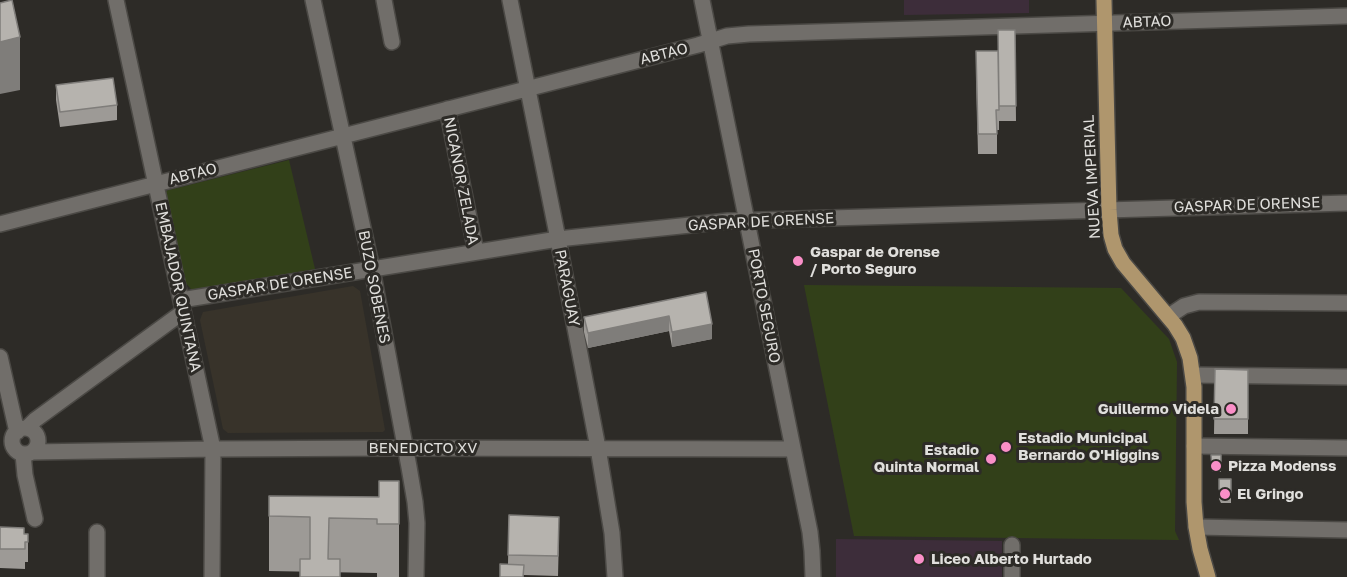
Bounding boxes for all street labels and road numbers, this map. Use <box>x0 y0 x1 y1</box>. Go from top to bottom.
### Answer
street label: ABTAO <box>1122 12 1172 32</box>
street label: ABTAO <box>638 39 690 69</box>
street label: NUEVA IMPERIAL <box>1080 114 1104 240</box>
street label: NICANOR ZELADA <box>440 115 482 247</box>
street label: ABTAO <box>167 159 219 189</box>
street label: GASPAR DE ORENSE <box>1174 193 1320 217</box>
street label: EMBAJADOR QUINTANA <box>151 200 205 374</box>
street label: GASPAR DE ORENSE <box>687 209 835 235</box>
street label: BUZO SOBENES <box>354 229 394 345</box>
street label: PORTO SEGURO <box>744 247 784 365</box>
street label: PARAGUAY <box>551 248 583 328</box>
street label: GASPAR DE ORENSE <box>206 264 354 304</box>
street label: BENEDICTO XV <box>369 439 477 457</box>

